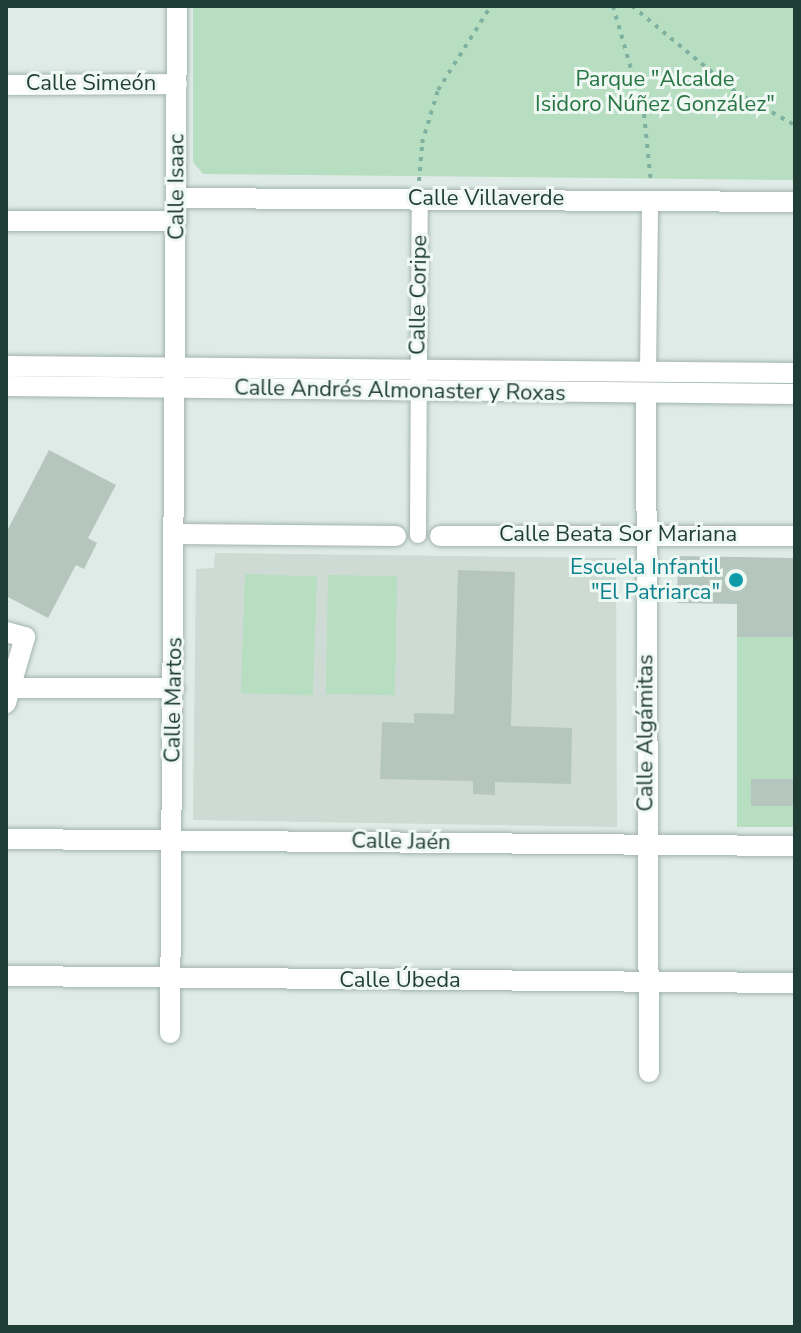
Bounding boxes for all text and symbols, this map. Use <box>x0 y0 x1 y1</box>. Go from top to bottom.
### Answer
park label: Parque "Alcalde Isidoro Núñez González" <box>535 66 775 118</box>
street label: Calle Simeón <box>26 71 156 97</box>
street label: Calle Isaac <box>164 134 190 240</box>
street label: Calle Villaverde <box>408 186 564 212</box>
street label: Calle Coripe <box>405 235 433 355</box>
street label: Calle Andrés Almonaster y Roxas <box>234 375 566 407</box>
street label: Calle Beata Sor Mariana <box>499 522 737 548</box>
place label: Escuela Infantil "El Patriarca" <box>570 554 720 606</box>
marker: Escuela Infantil "El Patriarca" <box>727 571 745 589</box>
street label: Calle Martos <box>160 637 188 763</box>
street label: Calle Algámitas <box>633 654 659 812</box>
street label: Calle Jaén <box>351 828 451 856</box>
street label: Calle Úbeda <box>339 968 461 994</box>

